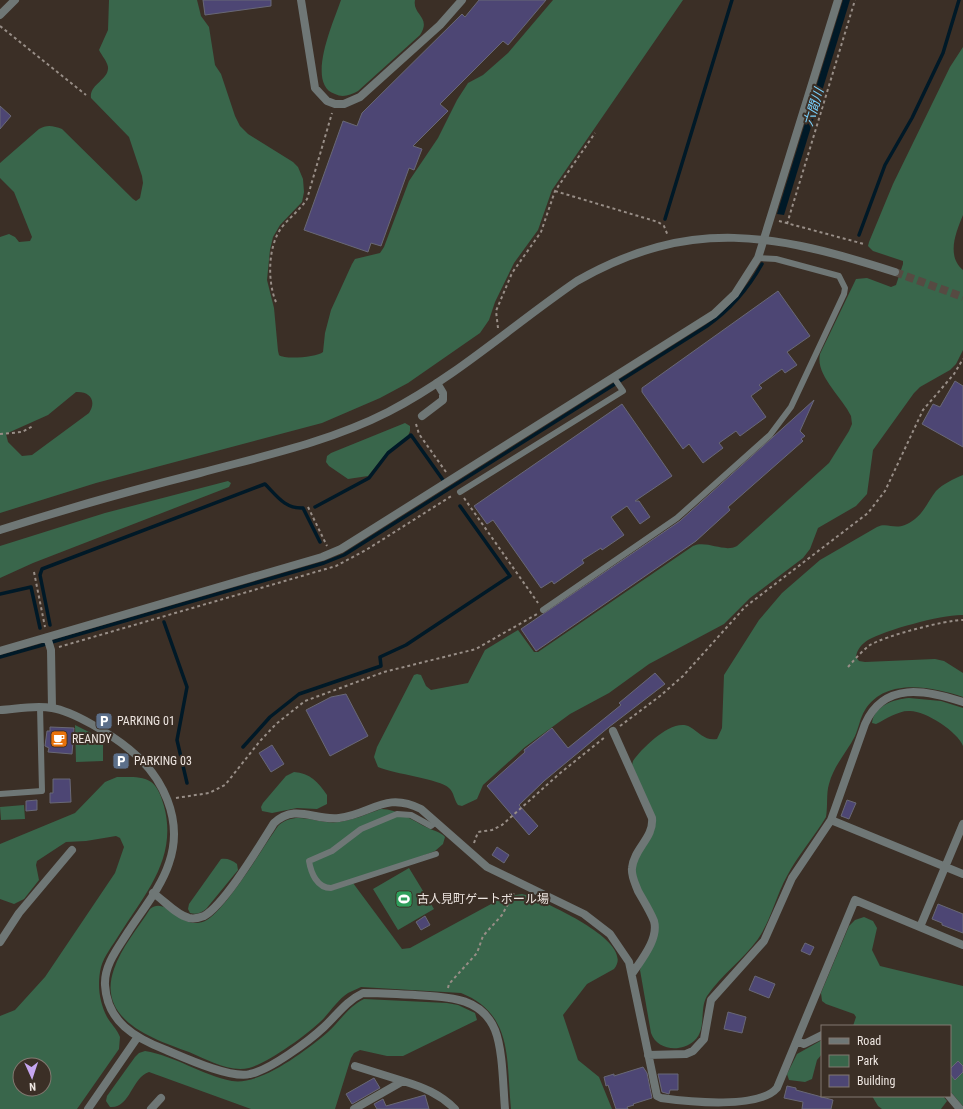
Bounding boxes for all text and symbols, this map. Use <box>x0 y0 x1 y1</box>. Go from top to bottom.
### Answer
water label: 六間川 <box>801 84 827 128</box>
parking icon: PARKING 01 <box>94 711 114 731</box>
place label: PARKING 01 <box>117 714 175 728</box>
cafe icon: REANDY <box>49 729 69 749</box>
place label: REANDY <box>72 732 112 746</box>
parking icon: PARKING 03 <box>111 751 131 771</box>
place label: PARKING 03 <box>134 754 192 768</box>
sports icon: 古人見町ゲートボール場 <box>394 889 414 909</box>
place label: 古人見町ゲートボール場 <box>417 892 549 906</box>
legend <box>821 1025 951 1097</box>
text: Road <box>857 1034 881 1048</box>
text: Park <box>857 1054 879 1068</box>
north arrow <box>12 1057 52 1097</box>
text: Building <box>857 1074 895 1088</box>
text: N <box>29 1080 36 1093</box>

